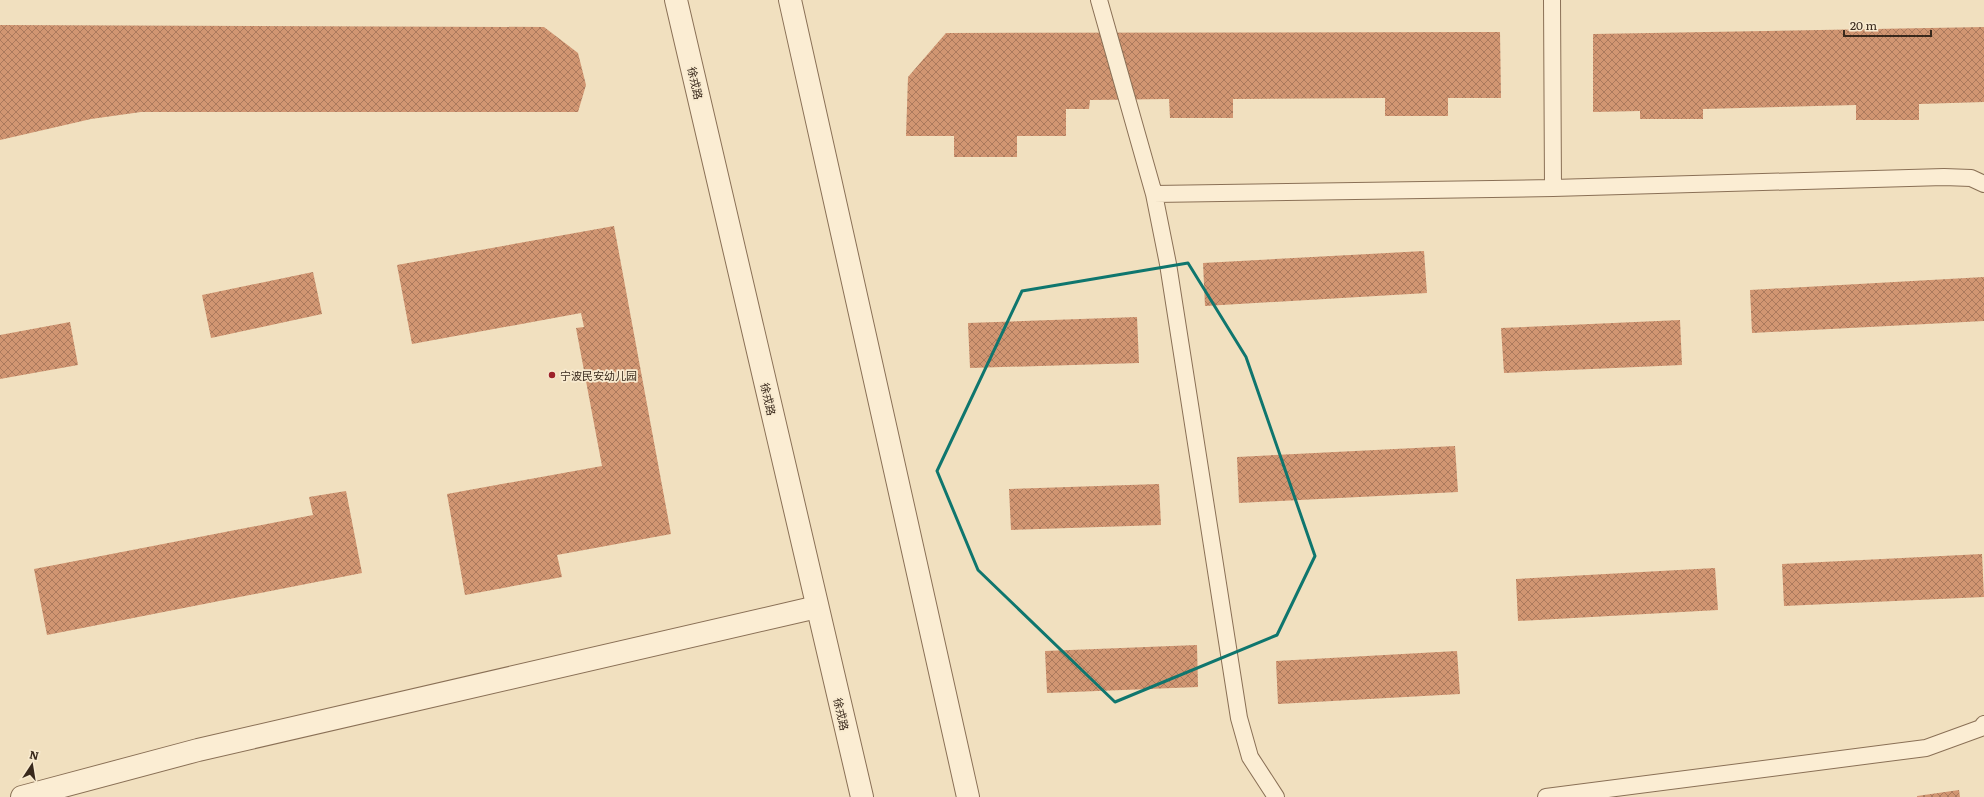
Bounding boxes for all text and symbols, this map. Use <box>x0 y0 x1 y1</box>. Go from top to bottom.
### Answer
scale bar <box>1844 12 1931 38</box>
text: 20 m <box>1850 16 1877 34</box>
street label: 徐戎路 <box>684 65 708 101</box>
place label: 宁波民安幼儿园 <box>560 367 637 383</box>
marker: 宁波民安幼儿园 <box>547 370 557 380</box>
street label: 徐戎路 <box>757 381 781 417</box>
street label: 徐戎路 <box>830 696 854 732</box>
north arrow <box>12 745 52 785</box>
text: N <box>28 745 40 763</box>

